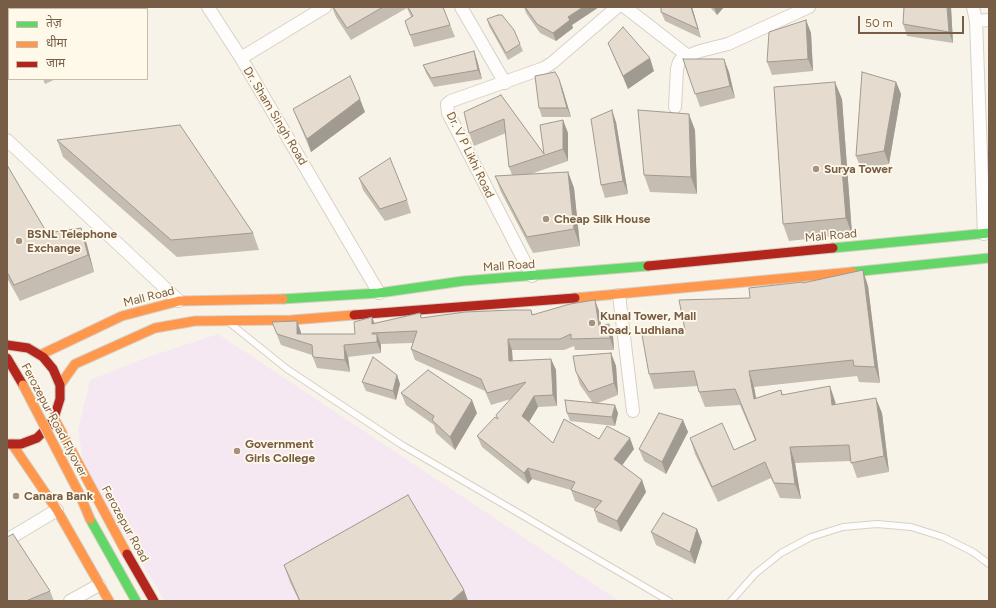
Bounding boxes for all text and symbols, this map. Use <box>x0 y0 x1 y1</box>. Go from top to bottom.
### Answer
legend <box>8 8 148 80</box>
scale bar <box>860 8 966 34</box>
text: तेज़ <box>46 16 62 30</box>
text: 50 m <box>865 16 893 30</box>
text: धीमा <box>46 36 67 50</box>
text: जाम <box>46 56 65 70</box>
street label: Dr. Sham Singh Road <box>240 64 310 168</box>
street label: Dr. V P Likhi Road <box>443 110 497 200</box>
place label: Surya Tower <box>824 162 893 176</box>
marker: Surya Tower <box>811 164 821 174</box>
place label: Cheap Silk House <box>554 212 650 226</box>
marker: Cheap Silk House <box>541 214 551 224</box>
place label: BSNL Telephone Exchange <box>27 227 117 255</box>
street label: Mall Road <box>804 227 858 245</box>
marker: BSNL Telephone Exchange <box>14 236 24 246</box>
street label: Mall Road <box>482 257 536 275</box>
street label: Mall Road <box>122 284 176 310</box>
place label: Kunal Tower, Mall Road, Ludhiana <box>600 309 696 337</box>
marker: Kunal Tower, Mall Road, Ludhiana <box>587 318 597 328</box>
street label: Ferozepur Road Flyover <box>18 361 90 479</box>
place label: Government Girls College <box>245 437 315 465</box>
marker: Government Girls College <box>232 446 242 456</box>
street label: Ferozepur Road <box>98 483 152 565</box>
place label: Canara Bank <box>24 489 93 503</box>
marker: Canara Bank <box>11 491 21 501</box>

